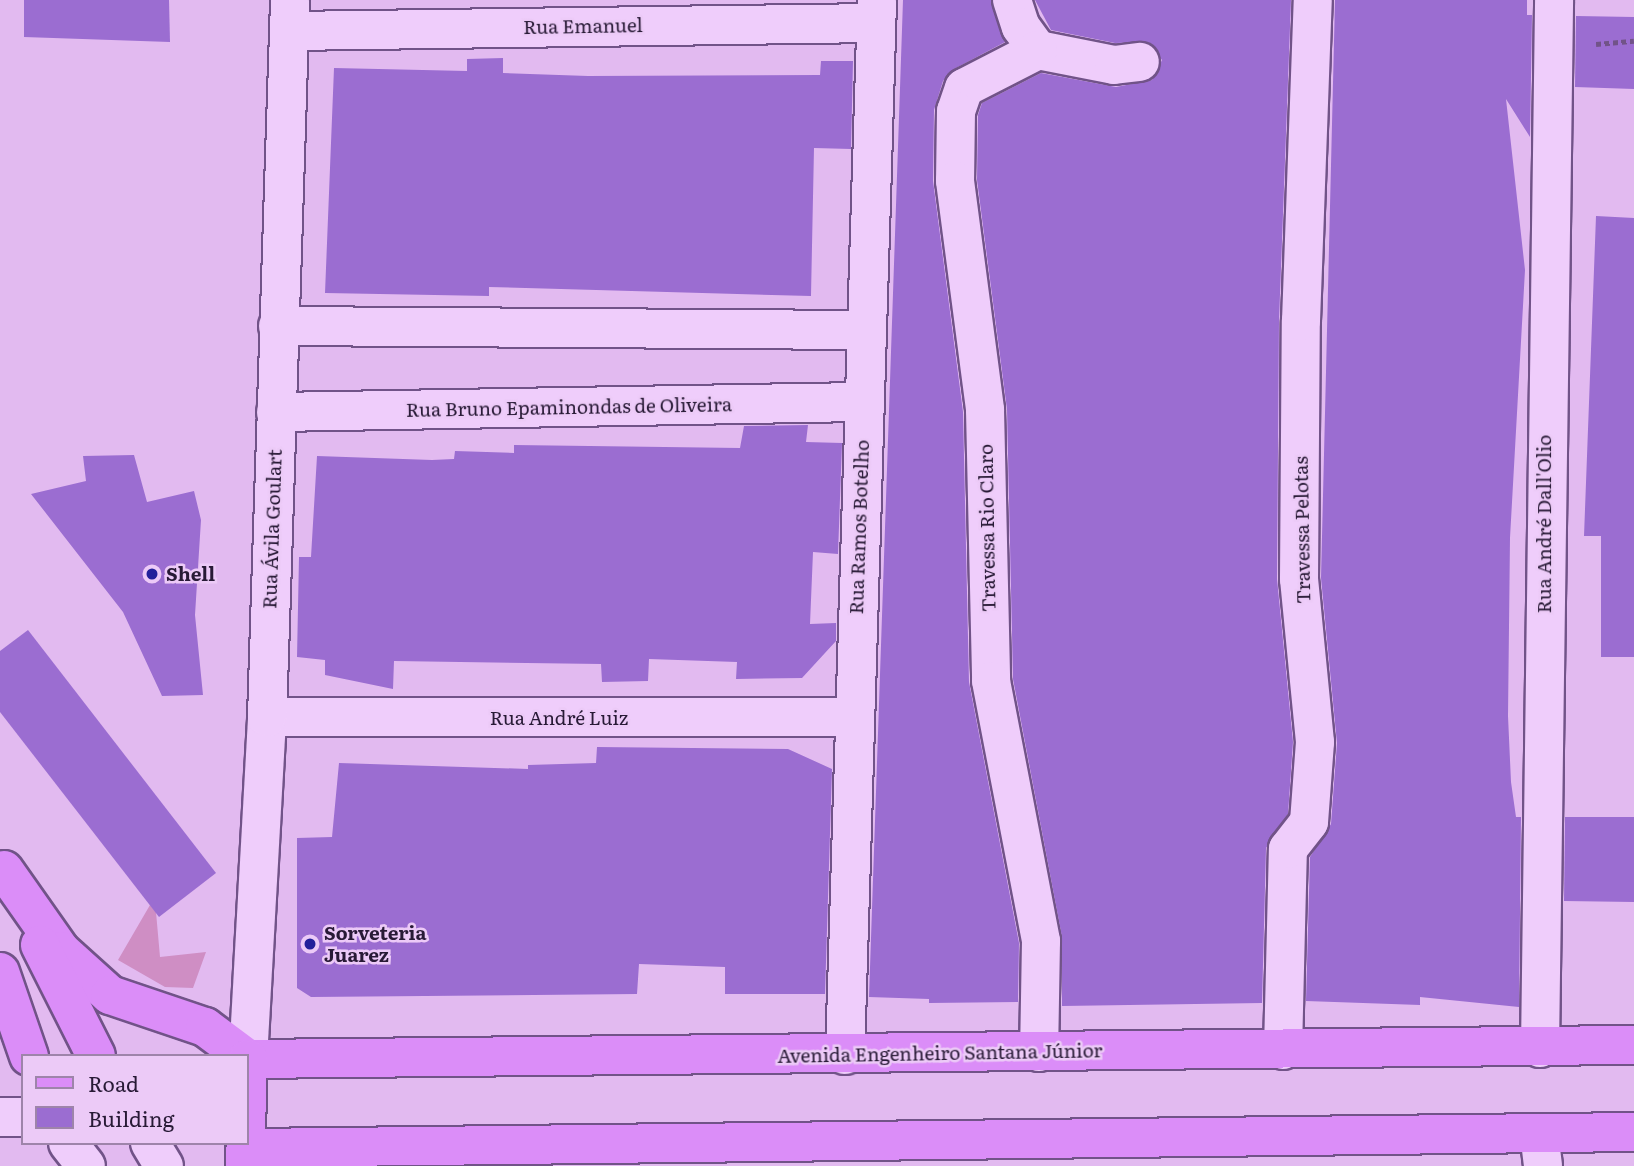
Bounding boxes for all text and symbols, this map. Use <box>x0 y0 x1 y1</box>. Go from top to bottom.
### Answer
street label: Rua Emanuel <box>523 14 643 38</box>
street label: Rua Bruno Epaminondas de Oliveira <box>406 393 732 421</box>
street label: Rua André Dall'Olio <box>1533 435 1555 613</box>
street label: Rua Ramos Botelho <box>845 439 873 615</box>
street label: Travessa Rio Claro <box>974 444 1000 612</box>
street label: Rua Ávila Goulart <box>258 449 286 609</box>
street label: Travessa Pelotas <box>1289 456 1315 604</box>
place label: Shell <box>166 563 215 585</box>
marker: Shell <box>144 566 160 582</box>
street label: Rua André Luiz <box>490 707 628 729</box>
place label: Sorveteria Juarez <box>324 922 426 966</box>
marker: Sorveteria Juarez <box>302 936 318 952</box>
street label: Avenida Engenheiro Santana Júnior <box>777 1039 1103 1067</box>
legend <box>21 1054 248 1145</box>
text: Road <box>88 1067 139 1098</box>
text: Building <box>88 1102 174 1133</box>

